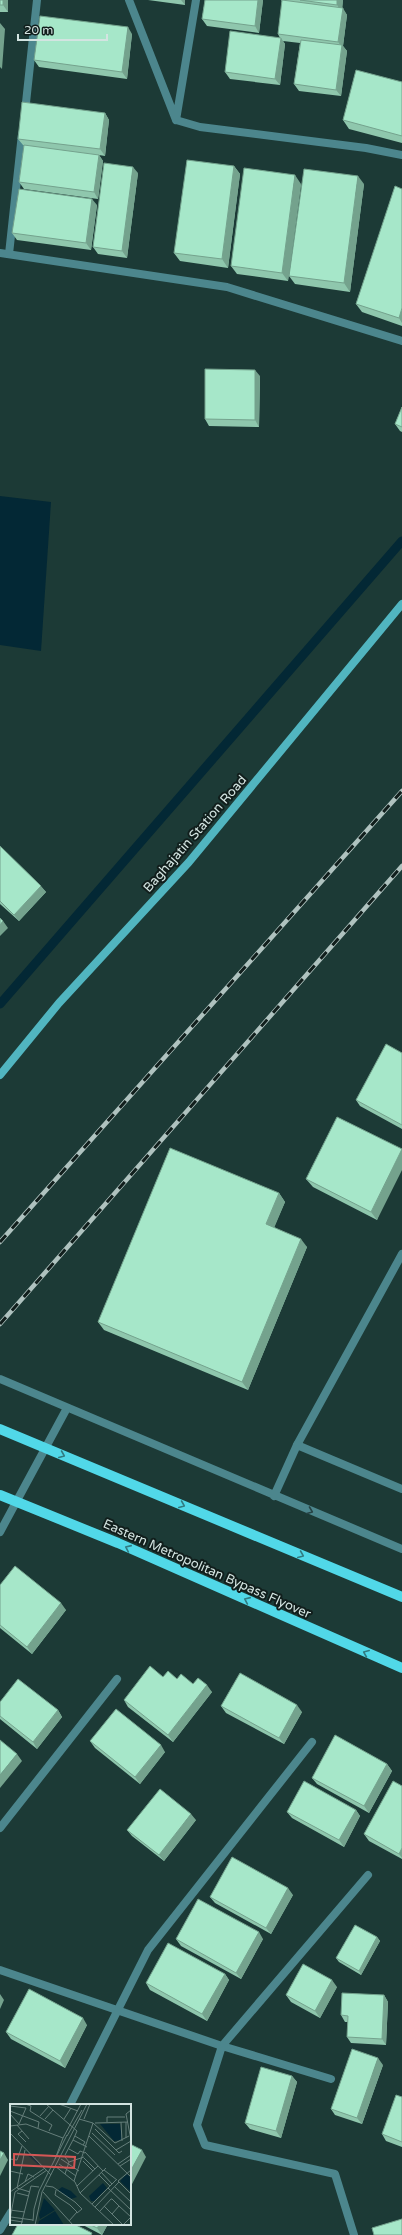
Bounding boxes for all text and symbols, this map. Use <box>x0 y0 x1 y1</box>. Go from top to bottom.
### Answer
scale bar <box>18 16 107 42</box>
text: 20 m <box>24 23 53 37</box>
street label: Baghajatin Station Road <box>140 772 250 896</box>
one-way arrow <box>57 1450 65 1458</box>
one-way arrow <box>177 1500 185 1508</box>
one-way arrow <box>306 1506 313 1514</box>
street label: Eastern Metropolitan Bypass Flyover <box>101 1516 313 1622</box>
one-way arrow <box>125 1544 132 1552</box>
one-way arrow <box>298 1551 305 1559</box>
one-way arrow <box>244 1597 252 1605</box>
one-way arrow <box>363 1650 371 1658</box>
inset map <box>10 2104 131 2225</box>

